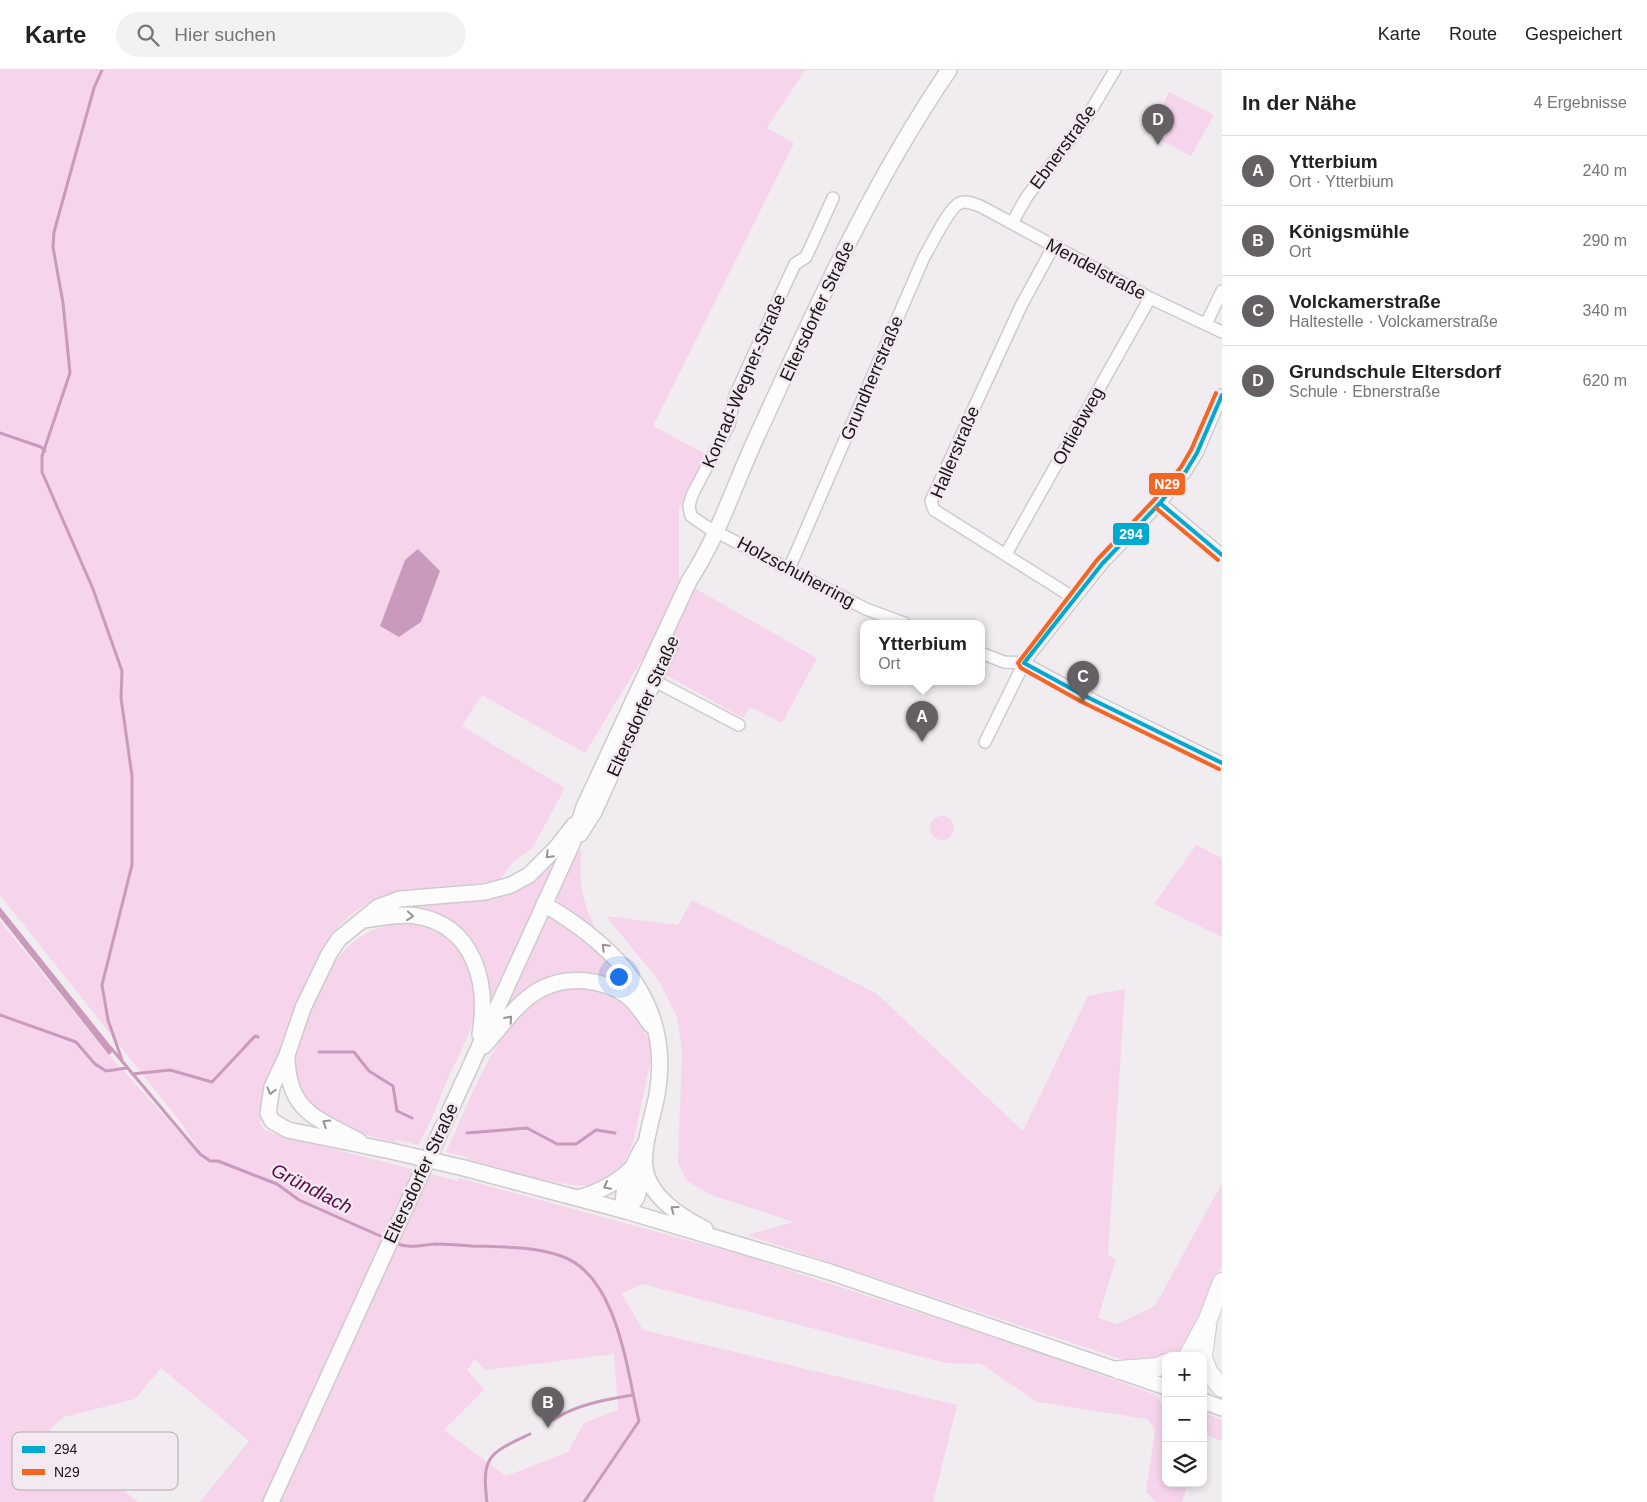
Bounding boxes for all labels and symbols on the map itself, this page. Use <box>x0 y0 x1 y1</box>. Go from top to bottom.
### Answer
street label: Ebnerstraße <box>1026 101 1100 193</box>
pin: D <box>1142 104 1174 145</box>
street label: Mendelstraße <box>1043 234 1149 304</box>
street label: Eltersdorfer Straße <box>776 238 858 384</box>
street label: Konrad-Wegner-Straße <box>698 291 790 471</box>
street label: Grundherrstraße <box>837 313 907 443</box>
street label: Ortliebweg <box>1048 384 1108 468</box>
street label: Hallerstraße <box>927 403 983 501</box>
line badge: N29 <box>1148 472 1186 496</box>
text: N29 <box>1154 476 1180 492</box>
line badge: 294 <box>1112 522 1150 546</box>
text: 294 <box>1119 526 1143 542</box>
street label: Holzschuherring <box>734 533 858 611</box>
street label: Eltersdorfer Straße <box>603 632 683 780</box>
pin: C <box>1067 661 1099 702</box>
pin: A <box>906 701 938 742</box>
one-way arrow <box>546 849 555 858</box>
one-way arrow <box>407 911 415 922</box>
one-way arrow <box>602 944 611 953</box>
your location <box>606 964 632 990</box>
one-way arrow <box>503 1015 512 1024</box>
one-way arrow <box>266 1087 277 1096</box>
street label: Eltersdorfer Straße <box>380 1100 462 1246</box>
one-way arrow <box>323 1120 332 1130</box>
water label: Gründlach <box>268 1159 356 1218</box>
one-way arrow <box>604 1180 613 1190</box>
one-way arrow <box>671 1206 680 1214</box>
pin: B <box>532 1387 564 1428</box>
legend <box>12 1432 178 1490</box>
text: 294 <box>54 1441 78 1457</box>
text: N29 <box>54 1464 80 1480</box>

